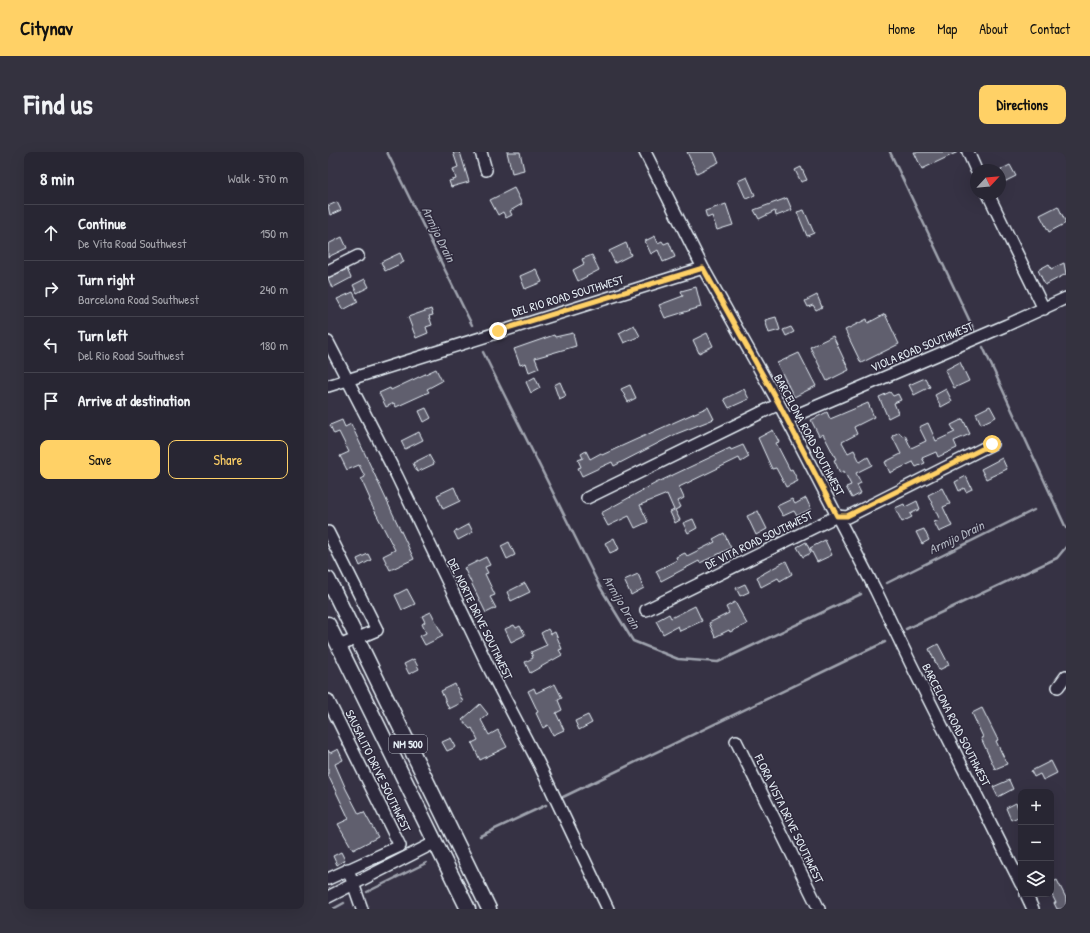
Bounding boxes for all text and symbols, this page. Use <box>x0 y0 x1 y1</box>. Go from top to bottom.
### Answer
text: Citynav <box>20 15 73 41</box>
text: Home <box>888 19 915 38</box>
text: Map <box>937 19 957 38</box>
text: About <box>979 19 1008 38</box>
text: Contact <box>1030 19 1070 38</box>
text: Find us <box>24 85 93 123</box>
button: Directions <box>979 85 1066 124</box>
north arrow <box>970 164 1006 200</box>
text: 8 min <box>40 167 74 190</box>
text: Walk · 570 m <box>228 169 288 187</box>
water label: Armijo Drain <box>418 203 461 266</box>
text: Continue <box>78 213 126 234</box>
icon: ahead <box>40 222 62 244</box>
text: 150 m <box>260 224 288 242</box>
text: De Vita Road Southwest <box>78 234 186 252</box>
text: Turn right <box>78 269 134 290</box>
street label: DEL RIO ROAD SOUTHWEST <box>510 270 626 321</box>
icon: right <box>40 278 62 300</box>
text: 240 m <box>259 280 288 298</box>
text: Barcelona Road Southwest <box>78 290 199 308</box>
street label: VIOLA ROAD SOUTHWEST <box>868 317 976 376</box>
route end <box>489 322 507 340</box>
text: Turn left <box>78 325 128 346</box>
icon: left <box>40 334 62 356</box>
text: 180 m <box>260 336 288 354</box>
text: Del Rio Road Southwest <box>78 346 184 364</box>
street label: BARCELONA ROAD SOUTHWEST <box>770 371 849 499</box>
icon: arrive <box>40 390 62 412</box>
text: Arrive at destination <box>78 390 190 411</box>
route start <box>983 435 1001 453</box>
button: Save <box>40 440 160 479</box>
button: Share <box>168 440 288 479</box>
street label: DE VITA ROAD SOUTHWEST <box>702 506 816 573</box>
water label: Armijo Drain <box>925 515 988 558</box>
street label: DEL NORTE DRIVE SOUTHWEST <box>444 555 517 683</box>
water label: Armijo Drain <box>599 572 646 633</box>
street label: BARCELONA ROAD SOUTHWEST <box>918 660 995 789</box>
street label: SAUSALITO DRIVE SOUTHWEST <box>341 707 416 835</box>
road number: NM 500 <box>389 735 427 753</box>
street label: FLORA VISTA DRIVE SOUTHWEST <box>750 751 828 886</box>
map controls <box>1018 789 1054 897</box>
button: + <box>1018 789 1054 825</box>
button: − <box>1018 825 1054 861</box>
button: layers <box>1018 861 1054 897</box>

